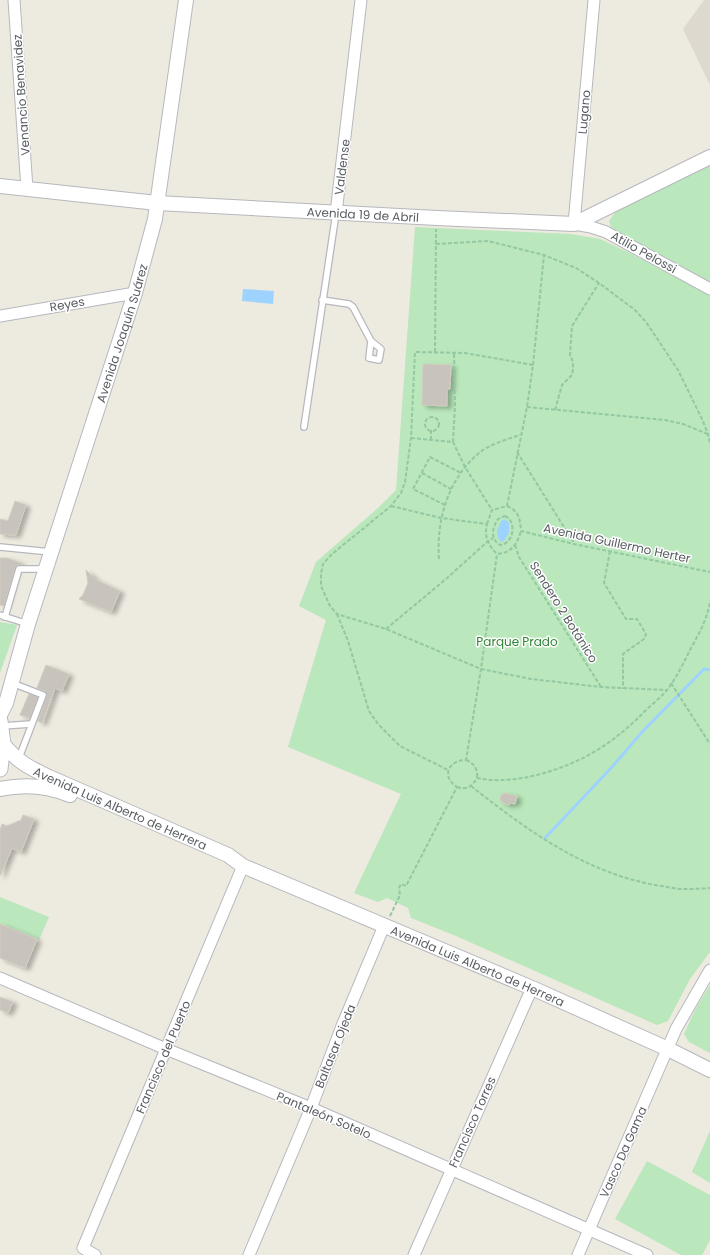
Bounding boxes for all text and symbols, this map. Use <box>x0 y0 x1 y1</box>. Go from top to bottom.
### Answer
street label: Venancio Benavidez <box>8 34 34 156</box>
street label: Lugano <box>574 89 594 135</box>
street label: Valdense <box>330 138 354 196</box>
street label: Avenida 19 de Abril <box>306 203 419 226</box>
street label: Atilio Pelossi <box>608 227 680 277</box>
street label: Avenida Joaquín Suárez <box>92 262 151 405</box>
street label: Reyes <box>48 293 86 315</box>
street label: Avenida Guillermo Herter <box>542 519 693 567</box>
street label: Sendero 2 Botánico <box>526 558 602 666</box>
park label: Parque Prado <box>476 633 558 650</box>
street label: Avenida Luis Alberto de Herrera <box>31 762 210 853</box>
street label: Avenida Luis Alberto de Herrera <box>388 921 567 1010</box>
street label: Francisco del Puerto <box>131 998 195 1116</box>
street label: Baltasar Ojeda <box>310 1002 360 1090</box>
street label: Francisco Torres <box>444 1074 500 1170</box>
street label: Pantaleón Sotelo <box>274 1087 374 1143</box>
street label: Vasco Da Gama <box>595 1104 651 1200</box>

